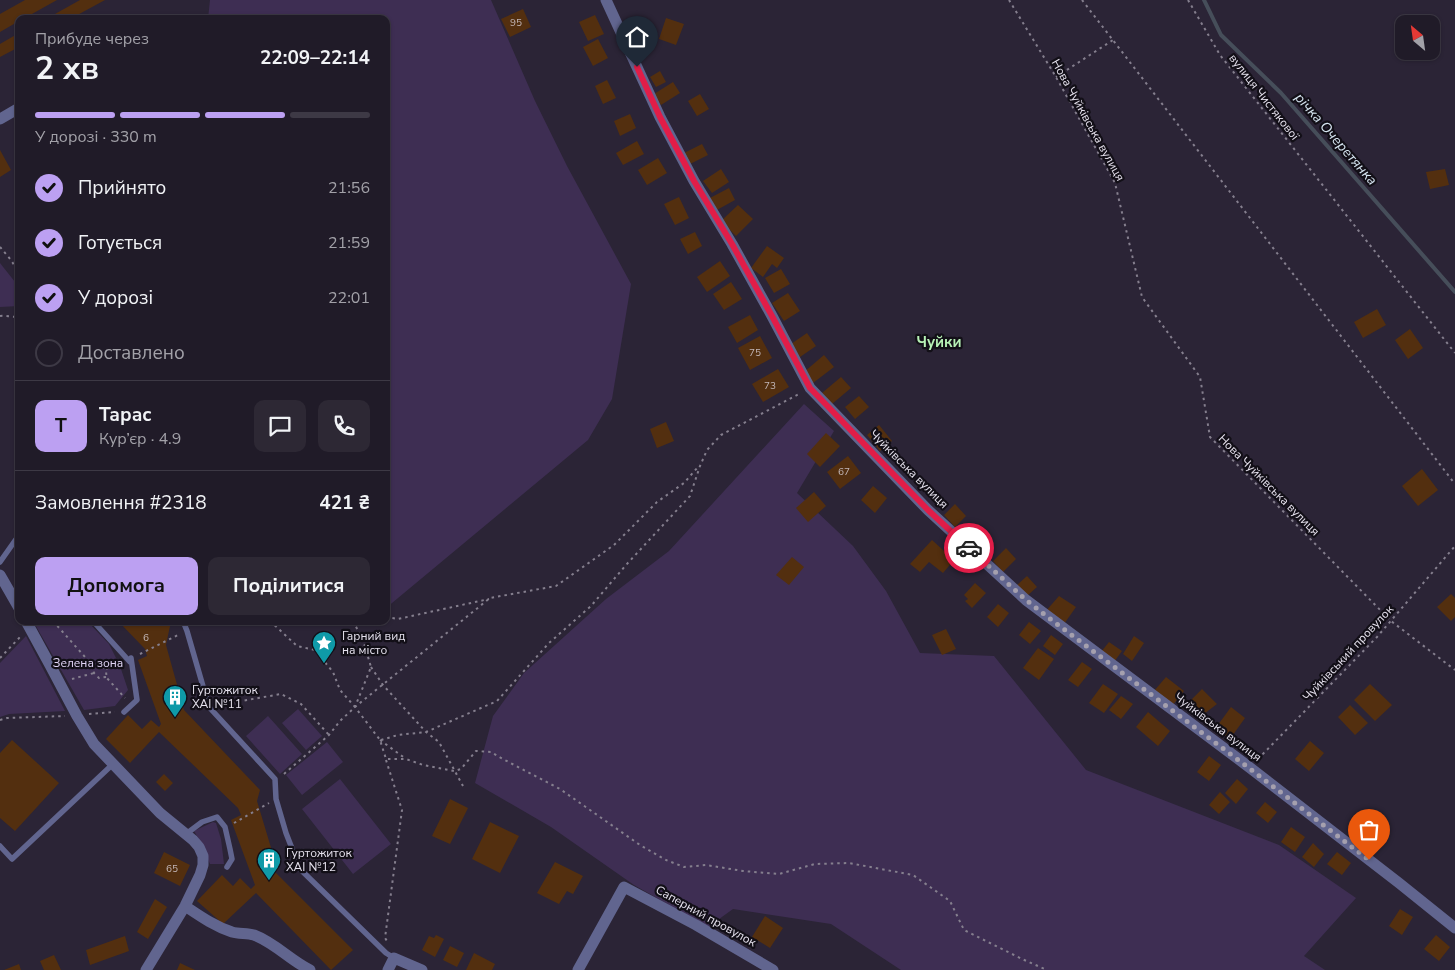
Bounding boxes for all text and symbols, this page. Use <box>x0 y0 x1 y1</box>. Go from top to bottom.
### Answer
north arrow <box>1395 15 1440 60</box>
map controls <box>1395 15 1440 60</box>
house number: 95 <box>510 16 522 30</box>
pin <box>616 16 658 67</box>
icon: home <box>623 23 651 51</box>
text: Прибуде через <box>35 28 149 50</box>
text: 22:09–22:14 <box>260 45 370 71</box>
text: 2 хв <box>35 47 99 90</box>
street label: вулиця Чистякової <box>1225 51 1303 144</box>
street label: Нова Чуйківська вулиця <box>1048 56 1128 184</box>
water label: річка Очеретянка <box>1291 89 1381 189</box>
text: У дорозі · 330 m <box>35 126 157 148</box>
icon: check <box>35 174 63 202</box>
text: Прийнято <box>78 175 166 201</box>
text: 21:56 <box>328 177 370 199</box>
icon: check <box>35 229 63 257</box>
text: Готується <box>78 230 162 256</box>
text: 21:59 <box>328 232 370 254</box>
icon: check <box>35 284 63 312</box>
text: У дорозі <box>78 285 153 311</box>
text: 22:01 <box>328 287 370 309</box>
district label: Чуйки <box>916 332 962 352</box>
text: Доставлено <box>78 340 185 366</box>
house number: 75 <box>749 346 761 360</box>
house number: 73 <box>764 379 776 393</box>
button: chat <box>254 400 306 452</box>
button: phone <box>318 400 370 452</box>
text: Тарас <box>99 402 152 428</box>
text: Т <box>55 413 67 439</box>
street label: Чуйківська вулиця <box>866 426 952 512</box>
text: Кур’єр · 4.9 <box>99 428 181 450</box>
street label: Нова Чуйківська вулиця <box>1215 431 1323 539</box>
house number: 67 <box>838 465 850 479</box>
text: Замовлення #2318 <box>35 490 207 516</box>
text: 421 ₴ <box>319 490 370 516</box>
courier <box>944 523 994 573</box>
icon: car <box>955 534 983 562</box>
button: Допомога <box>35 557 198 615</box>
button: Поділитися <box>208 557 370 615</box>
street label: Чуйківський провулок <box>1299 601 1397 705</box>
place label: Гарний вид на місто <box>342 628 405 658</box>
place icon: Гарний вид на місто <box>311 630 337 664</box>
house number: 6 <box>143 631 149 645</box>
park label: Зелена зона <box>53 655 123 671</box>
place label: Гуртожиток ХАІ №11 <box>192 682 258 712</box>
building icon: Гуртожиток ХАІ №11 <box>162 684 188 718</box>
street label: Чуйківська вулиця <box>1171 689 1265 765</box>
pin <box>1348 809 1390 860</box>
icon: bag <box>1355 816 1383 844</box>
place label: Гуртожиток ХАІ №12 <box>286 845 352 875</box>
building icon: Гуртожиток ХАІ №12 <box>256 847 282 881</box>
house number: 65 <box>166 862 178 876</box>
street label: Саперний провулок <box>653 882 760 951</box>

